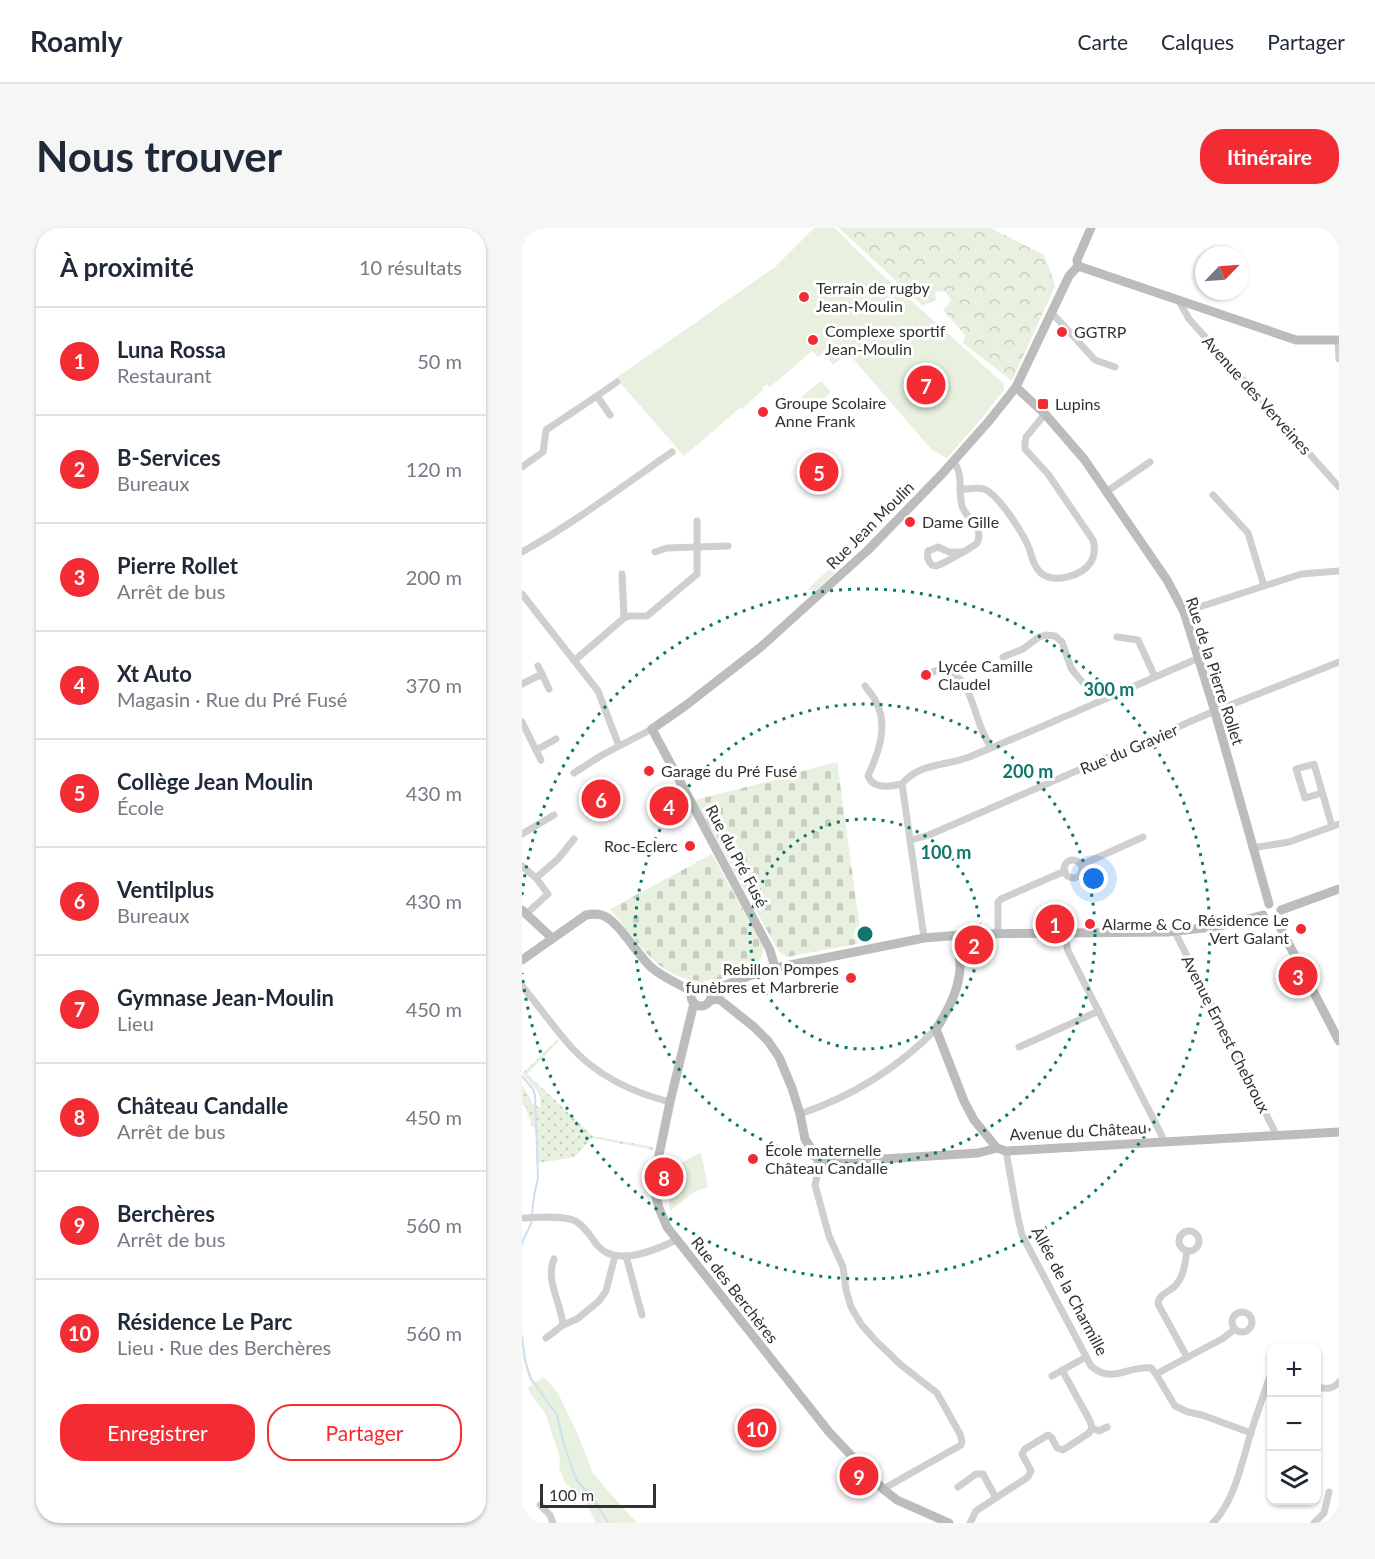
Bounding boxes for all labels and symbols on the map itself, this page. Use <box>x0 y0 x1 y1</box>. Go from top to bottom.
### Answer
north arrow <box>1195 246 1249 300</box>
place label: Terrain de rugby Jean-Moulin <box>816 278 931 315</box>
marker: Terrain de rugby Jean-Moulin <box>797 290 811 304</box>
place label: Complexe sportif Jean-Moulin <box>825 321 946 358</box>
place label: GGTRP <box>1074 322 1127 341</box>
marker: GGTRP <box>1055 325 1069 339</box>
street label: Avenue des Verveines <box>1199 331 1316 458</box>
marker: Complexe sportif Jean-Moulin <box>806 333 820 347</box>
pin: 7 <box>906 362 946 408</box>
place label: Groupe Scolaire Anne Frank <box>775 393 886 430</box>
place label: Lupins <box>1055 394 1100 413</box>
marker: Lupins <box>1036 397 1050 411</box>
marker: Groupe Scolaire Anne Frank <box>756 405 770 419</box>
pin: 5 <box>800 450 838 494</box>
street label: Rue Jean Moulin <box>822 477 917 572</box>
place label: Dame Gille <box>922 512 999 531</box>
marker: Dame Gille <box>903 515 917 529</box>
street label: Rue de la Pierre Rollet <box>1183 594 1248 747</box>
place label: Lycée Camille Claudel <box>938 656 1033 693</box>
marker: Lycée Camille Claudel <box>919 668 933 682</box>
text: 300 m <box>1084 678 1134 700</box>
street label: Rue du Gravier <box>1077 719 1181 778</box>
text: 200 m <box>1003 760 1053 782</box>
place label: Garage du Pré Fusé <box>661 761 797 780</box>
marker: Garage du Pré Fusé <box>642 764 656 778</box>
pin: 6 <box>582 776 620 822</box>
pin: 4 <box>650 784 688 828</box>
street label: Rue du Pré Fusé <box>702 801 772 910</box>
place label: Roc-Eclerc <box>604 836 678 855</box>
marker: Roc-Eclerc <box>683 839 697 853</box>
text: 100 m <box>921 841 971 863</box>
your location <box>1079 864 1108 893</box>
pin: 1 <box>1036 902 1074 946</box>
place label: Résidence Le Vert Galant <box>1198 910 1289 947</box>
place label: Alarme & Co <box>1102 914 1191 933</box>
marker: Alarme & Co <box>1083 917 1097 931</box>
pin: 2 <box>954 922 994 968</box>
marker: Résidence Le Vert Galant <box>1294 922 1308 936</box>
centre of rings <box>855 924 875 944</box>
street label: Avenue Ernest Chebroux <box>1178 952 1275 1116</box>
pin: 3 <box>1278 954 1318 999</box>
place label: Rebillon Pompes funèbres et Marbrerie <box>686 959 839 996</box>
marker: Rebillon Pompes funèbres et Marbrerie <box>844 971 858 985</box>
street label: Avenue du Château <box>1009 1117 1147 1144</box>
place label: École maternelle Château Candalle <box>765 1140 888 1177</box>
marker: École maternelle Château Candalle <box>746 1152 760 1166</box>
pin: 8 <box>644 1154 684 1200</box>
street label: Allée de la Charmille <box>1028 1223 1112 1358</box>
street label: Rue des Berchères <box>688 1233 783 1347</box>
pin: 10 <box>738 1406 776 1450</box>
pin: 9 <box>840 1454 878 1498</box>
scale bar <box>540 1481 656 1508</box>

